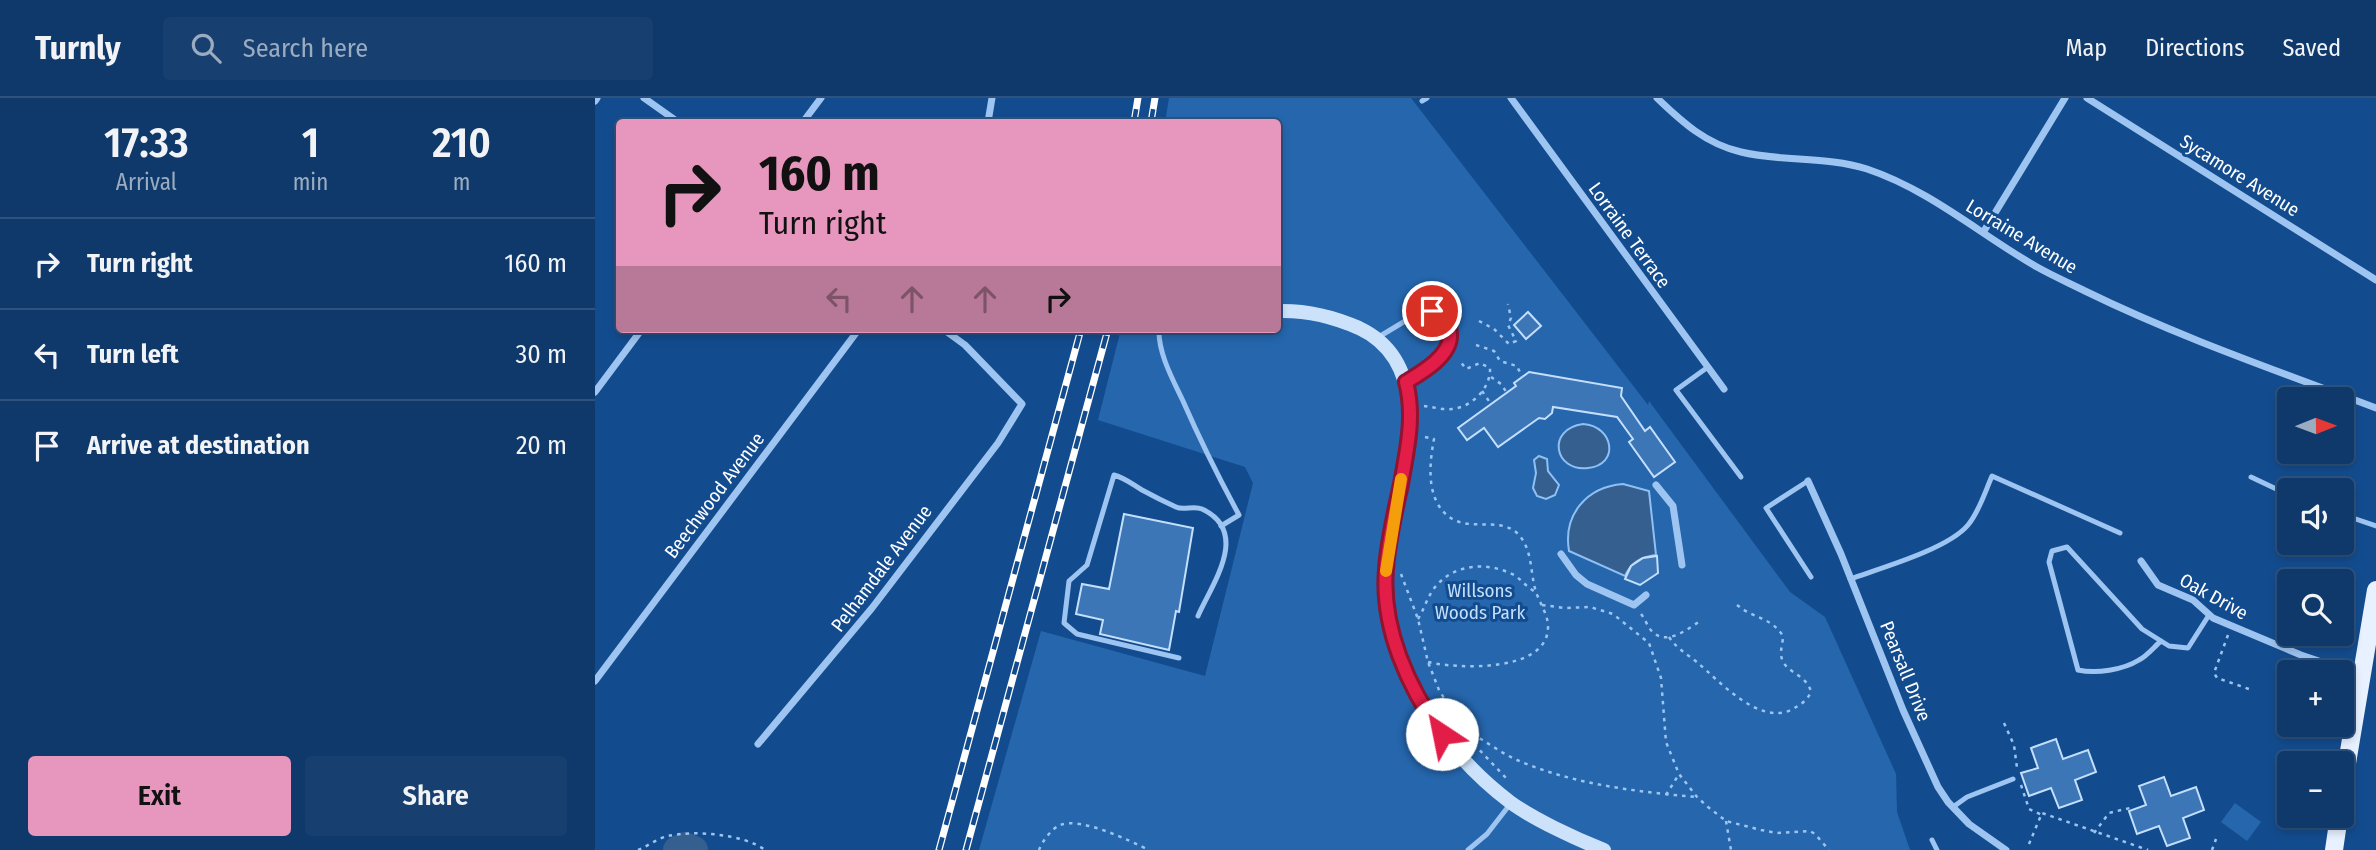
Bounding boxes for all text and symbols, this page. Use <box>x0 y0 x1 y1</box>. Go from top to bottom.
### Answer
search box <box>163 17 653 80</box>
text: Turnly <box>35 28 121 68</box>
icon: search <box>187 29 225 67</box>
text: Search here <box>243 33 368 64</box>
text: Map <box>2066 34 2107 62</box>
text: Directions <box>2145 34 2244 62</box>
text: Saved <box>2282 34 2341 62</box>
text: 17:33 <box>104 118 189 168</box>
text: 1 <box>302 118 319 168</box>
text: 210 <box>432 118 491 168</box>
street label: Sycamore Avenue <box>2176 129 2304 221</box>
text: 160 m <box>759 144 880 203</box>
icon: right <box>644 147 735 238</box>
text: Arrival <box>116 168 177 196</box>
text: min <box>293 168 328 196</box>
text: m <box>453 168 470 196</box>
street label: Lorraine Terrace <box>1584 178 1676 293</box>
street label: Lorraine Avenue <box>1962 194 2082 279</box>
text: Turn right <box>759 204 886 242</box>
icon: right <box>28 245 66 283</box>
text: Turn right <box>87 248 193 279</box>
text: 160 m <box>504 248 567 279</box>
icon: left <box>820 280 858 318</box>
icon: ahead <box>893 280 931 318</box>
icon: ahead <box>966 280 1004 318</box>
icon: right <box>1039 280 1077 318</box>
pin <box>1402 281 1462 341</box>
icon: arrive <box>1413 292 1451 330</box>
icon: left <box>28 336 66 374</box>
text: Turn left <box>87 339 179 370</box>
text: 30 m <box>516 339 567 370</box>
north arrow <box>2277 387 2354 464</box>
map controls <box>2277 387 2354 828</box>
icon: arrive <box>28 427 66 465</box>
street label: Beechwood Avenue <box>660 428 769 563</box>
text: Arrive at destination <box>87 430 310 461</box>
text: 20 m <box>516 430 567 461</box>
button: sound <box>2277 478 2354 555</box>
street label: Pelhamdale Avenue <box>826 500 937 636</box>
street label: Oak Drive <box>2176 568 2252 625</box>
button: search <box>2277 569 2354 646</box>
park label: Willsons Woods Park <box>1435 579 1525 624</box>
street label: Pearsall Drive <box>1875 618 1936 725</box>
button: + <box>2277 660 2354 737</box>
position arrow <box>1405 697 1479 771</box>
button: − <box>2277 751 2354 828</box>
button: Exit <box>28 756 291 836</box>
button: Share <box>305 756 567 836</box>

